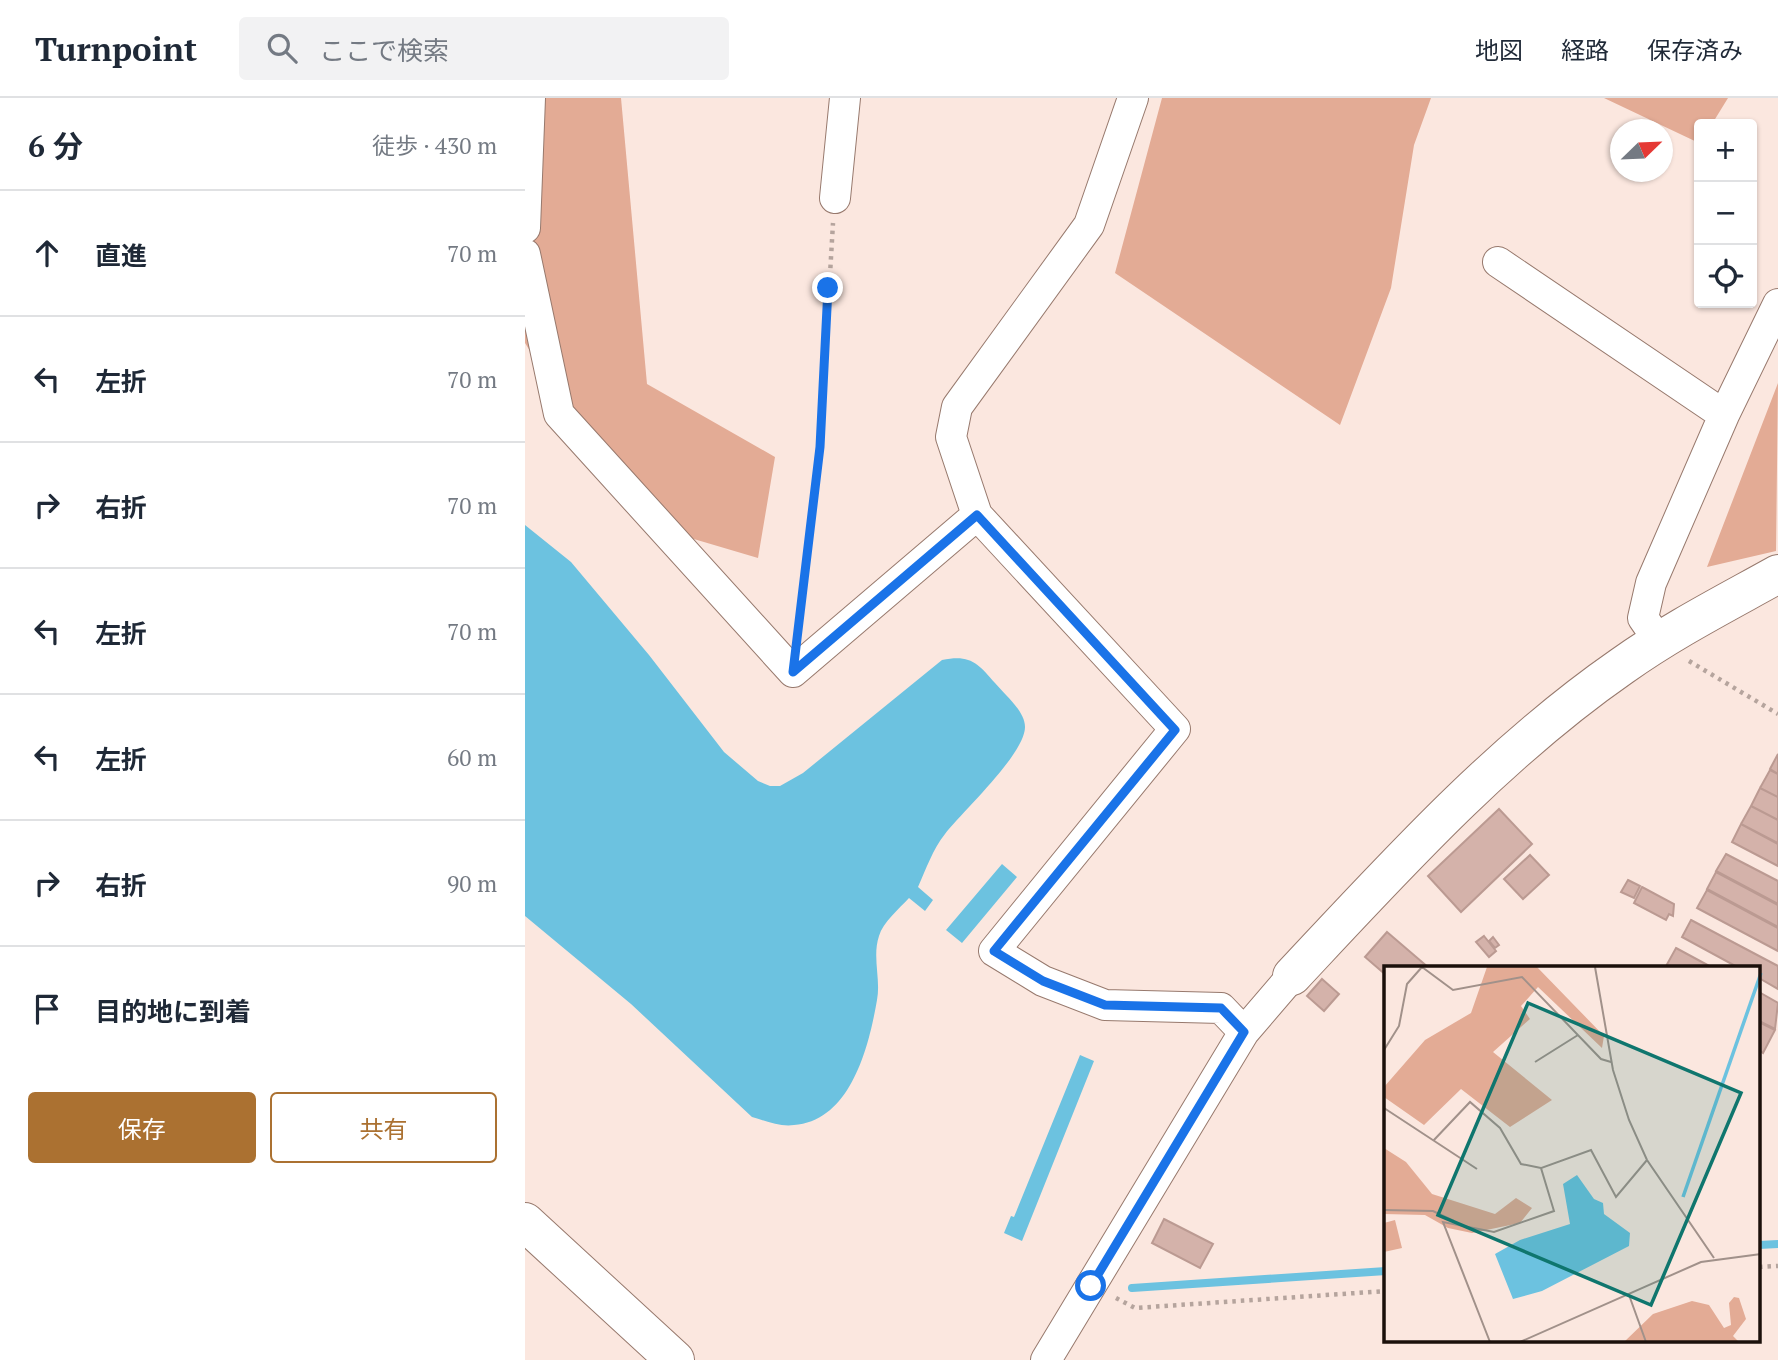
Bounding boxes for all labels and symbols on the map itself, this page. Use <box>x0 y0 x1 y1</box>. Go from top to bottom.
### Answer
north arrow <box>1610 119 1673 182</box>
route end <box>812 272 843 303</box>
inset map <box>1384 966 1761 1342</box>
route start <box>1075 1270 1106 1301</box>

